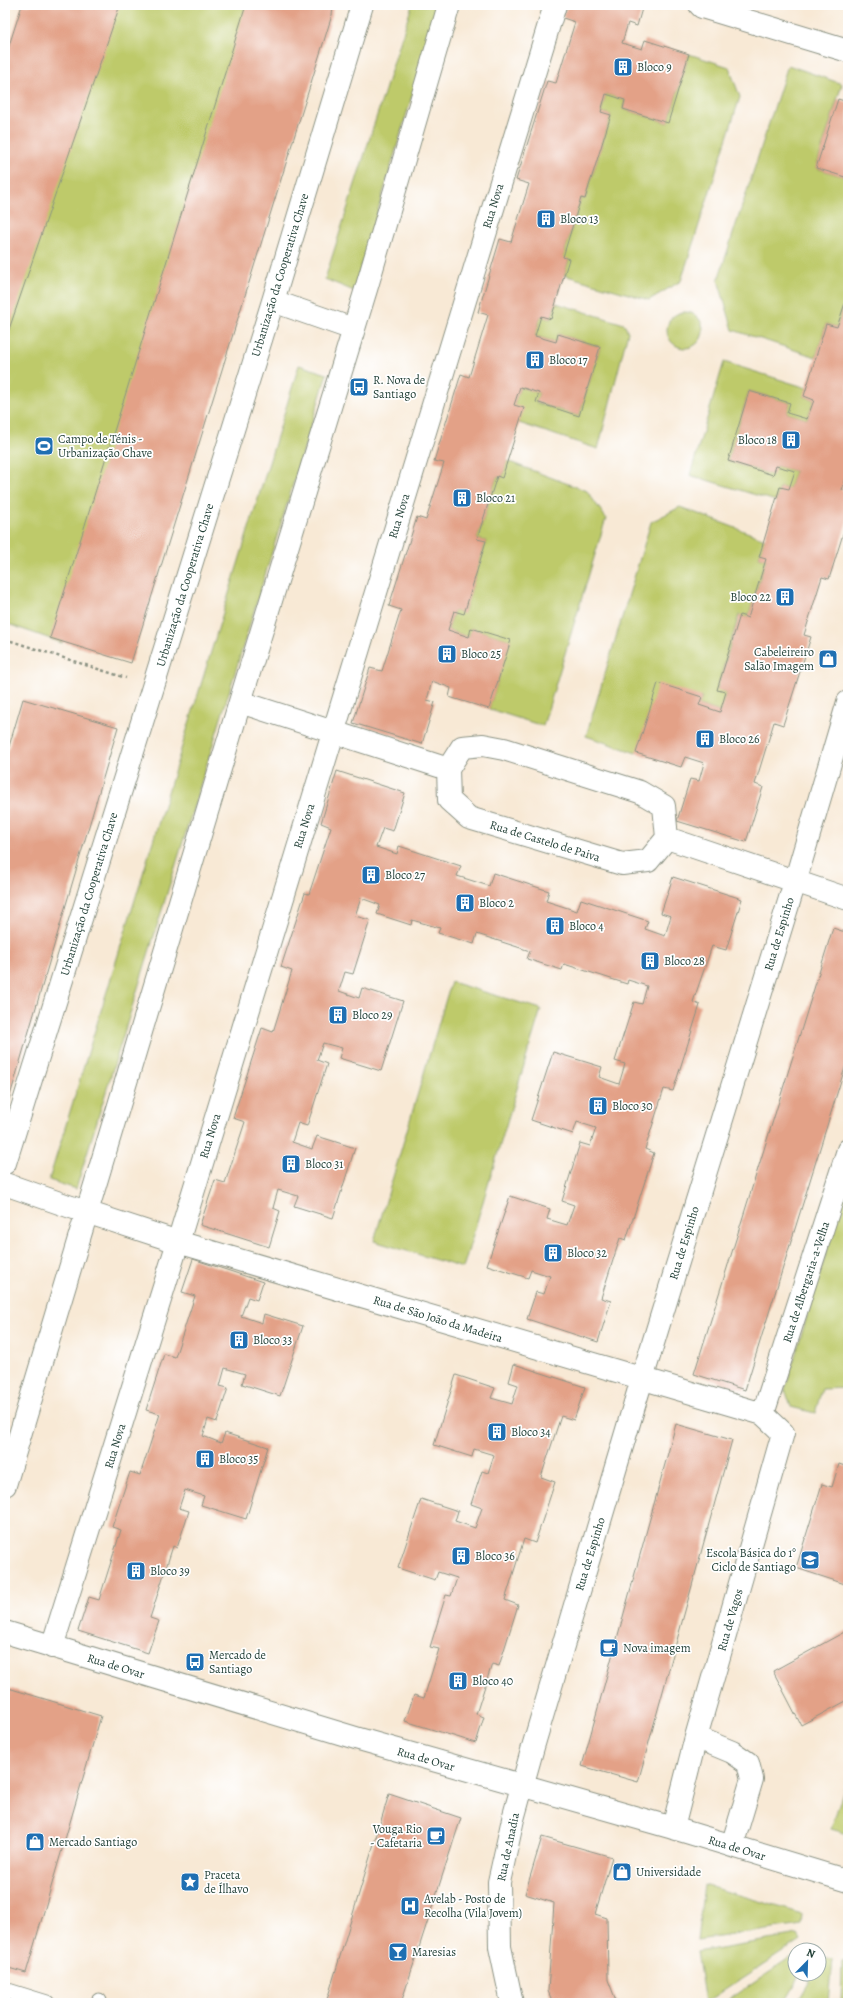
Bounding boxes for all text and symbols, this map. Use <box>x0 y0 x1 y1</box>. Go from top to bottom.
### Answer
building icon: Bloco 9 <box>612 56 634 78</box>
place label: Bloco 9 <box>637 59 672 75</box>
street label: Rua Nova <box>479 181 508 231</box>
street label: Urbanização da Cooperativa Chave <box>248 191 312 359</box>
building icon: Bloco 13 <box>535 208 557 230</box>
place label: Bloco 13 <box>560 211 598 227</box>
building icon: Bloco 17 <box>524 349 546 371</box>
place label: Bloco 17 <box>549 352 588 368</box>
place label: R. Nova de Santiago <box>373 372 425 402</box>
bus stop icon: R. Nova de Santiago <box>348 376 370 398</box>
building icon: Bloco 18 <box>780 429 802 451</box>
place label: Campo de Ténis - Urbanização Chave <box>58 431 152 461</box>
place label: Bloco 18 <box>738 432 777 448</box>
sports icon: Campo de Ténis - Urbanização Chave <box>33 435 55 457</box>
building icon: Bloco 21 <box>451 487 473 509</box>
place label: Bloco 21 <box>476 490 515 506</box>
street label: Rua Nova <box>385 491 414 541</box>
street label: Urbanização da Cooperativa Chave <box>153 501 217 669</box>
building icon: Bloco 22 <box>774 586 796 608</box>
place label: Bloco 22 <box>730 589 771 605</box>
building icon: Bloco 25 <box>436 643 458 665</box>
place label: Cabeleireiro Salão Imagem <box>744 644 814 674</box>
place label: Bloco 25 <box>461 646 501 662</box>
shop icon: Cabeleireiro Salão Imagem <box>817 648 839 670</box>
building icon: Bloco 26 <box>694 728 716 750</box>
place label: Bloco 26 <box>719 731 760 747</box>
street label: Rua Nova <box>290 801 319 851</box>
street label: Urbanização da Cooperativa Chave <box>57 810 121 978</box>
street label: Rua de Castelo de Paiva <box>488 817 602 865</box>
building icon: Bloco 27 <box>360 864 382 886</box>
place label: Bloco 27 <box>385 867 426 883</box>
building icon: Bloco 2 <box>454 892 476 914</box>
place label: Bloco 2 <box>479 895 514 911</box>
street label: Rua de Espinho <box>760 895 798 973</box>
building icon: Bloco 4 <box>544 915 566 937</box>
place label: Bloco 4 <box>569 918 604 934</box>
building icon: Bloco 28 <box>639 950 661 972</box>
place label: Bloco 28 <box>664 953 705 969</box>
building icon: Bloco 29 <box>327 1004 349 1026</box>
place label: Bloco 29 <box>352 1007 393 1023</box>
building icon: Bloco 30 <box>587 1095 609 1117</box>
place label: Bloco 30 <box>612 1098 653 1114</box>
street label: Rua Nova <box>196 1111 225 1161</box>
building icon: Bloco 31 <box>280 1153 302 1175</box>
place label: Bloco 31 <box>305 1156 343 1172</box>
street label: Rua de Espinho <box>665 1204 703 1282</box>
street label: Rua de Albergaria-a-Velha <box>779 1219 833 1345</box>
building icon: Bloco 32 <box>542 1242 564 1264</box>
place label: Bloco 32 <box>567 1245 607 1261</box>
street label: Rua de São João da Madeira <box>371 1292 505 1346</box>
building icon: Bloco 33 <box>228 1329 250 1351</box>
place label: Bloco 33 <box>253 1332 292 1348</box>
street label: Rua Nova <box>101 1421 130 1471</box>
building icon: Bloco 34 <box>486 1421 508 1443</box>
place label: Bloco 34 <box>511 1424 551 1440</box>
building icon: Bloco 35 <box>194 1448 216 1470</box>
place label: Bloco 35 <box>219 1451 258 1467</box>
street label: Rua de Espinho <box>571 1515 609 1593</box>
building icon: Bloco 36 <box>450 1545 472 1567</box>
place label: Escola Básica do 1° Ciclo de Santiago <box>706 1545 796 1575</box>
place label: Bloco 36 <box>475 1548 515 1564</box>
school or university icon: Escola Básica do 1° Ciclo de Santiago <box>799 1549 821 1571</box>
building icon: Bloco 39 <box>125 1560 147 1582</box>
place label: Bloco 39 <box>150 1563 190 1579</box>
street label: Rua de Vagos <box>713 1587 747 1653</box>
cafe icon: Nova imagem <box>598 1637 620 1659</box>
place label: Nova imagem <box>623 1640 691 1656</box>
place label: Mercado de Santiago <box>209 1647 266 1677</box>
street label: Rua de Ovar <box>85 1650 147 1682</box>
bus stop icon: Mercado de Santiago <box>184 1651 206 1673</box>
building icon: Bloco 40 <box>447 1670 469 1692</box>
place label: Bloco 40 <box>472 1673 513 1689</box>
street label: Rua de Ovar <box>395 1743 457 1775</box>
street label: Rua de Anadia <box>493 1811 523 1883</box>
place label: Vouga Rio - Cafetaria <box>370 1821 422 1851</box>
cafe icon: Vouga Rio - Cafetaria <box>425 1825 447 1847</box>
shop icon: Mercado Santiago <box>24 1831 46 1853</box>
street label: Rua de Ovar <box>706 1832 768 1864</box>
place label: Mercado Santiago <box>49 1834 137 1850</box>
shop icon: Universidade <box>611 1861 633 1883</box>
place label: Universidade <box>636 1864 701 1880</box>
place label: Praceta de Ílhavo <box>204 1867 248 1897</box>
place icon: Praceta de Ílhavo <box>179 1871 201 1893</box>
place label: Avelab - Posto de Recolha (Vila Jovem) <box>423 1891 522 1921</box>
hospital icon: Avelab - Posto de Recolha (Vila Jovem) <box>399 1895 421 1917</box>
bar icon: Maresias <box>387 1941 409 1963</box>
north arrow <box>787 1942 827 1982</box>
place label: Maresias <box>412 1944 456 1960</box>
text: N <box>804 1945 817 1962</box>

